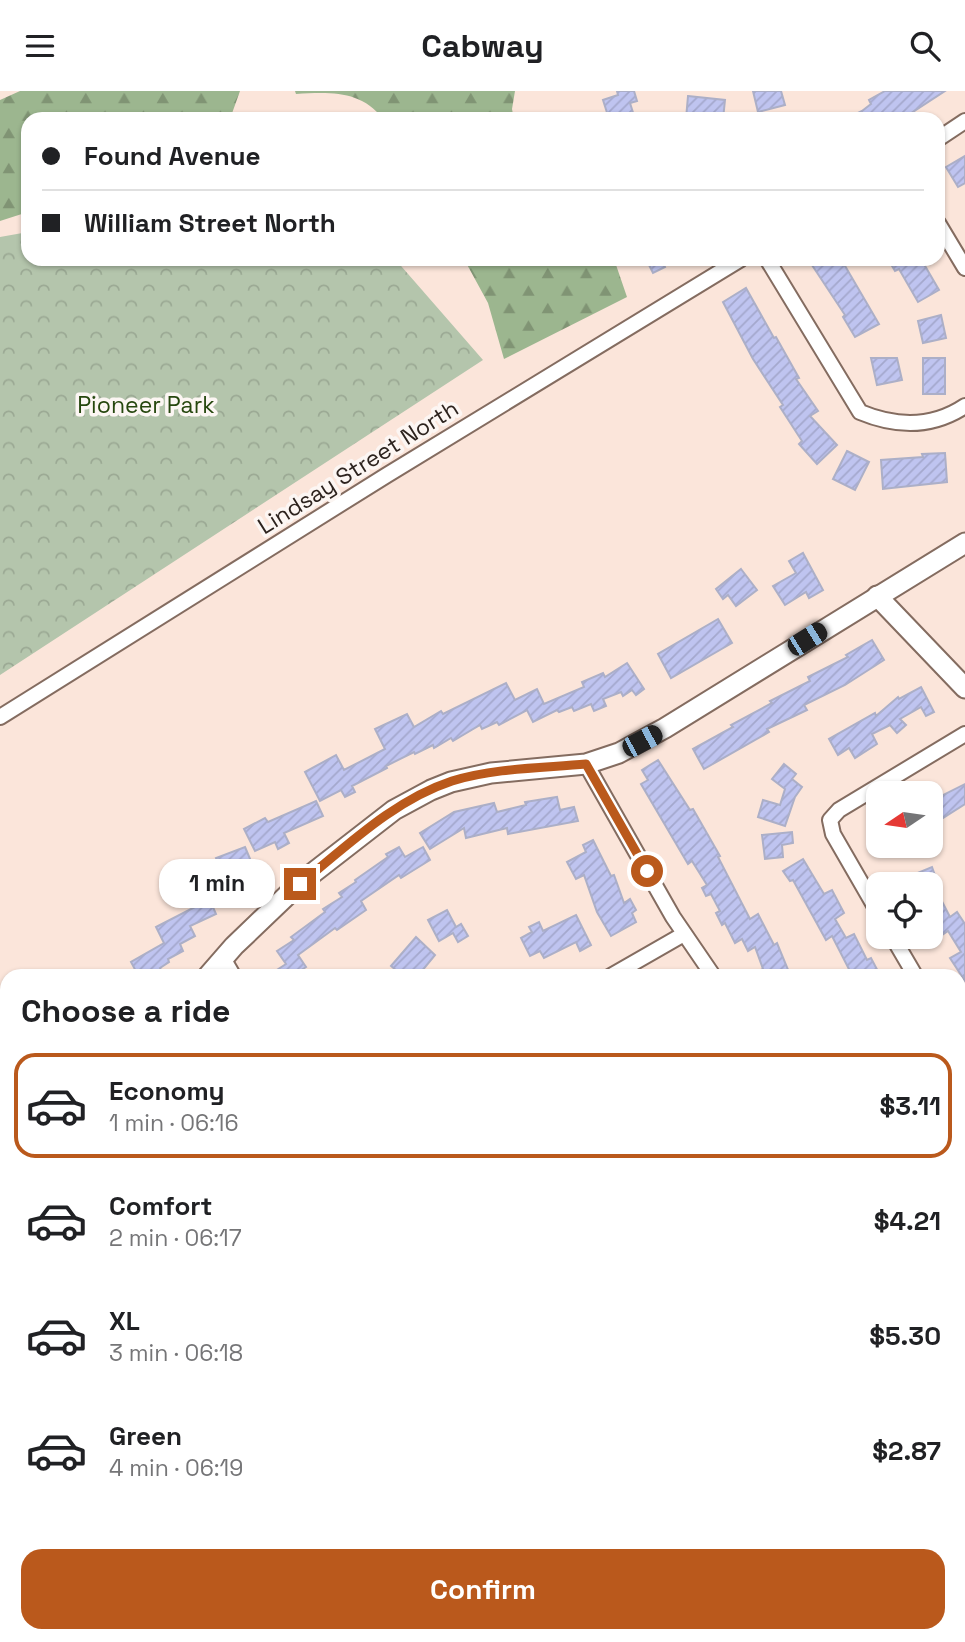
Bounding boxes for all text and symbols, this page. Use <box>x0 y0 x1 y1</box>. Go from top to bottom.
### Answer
text: Cabway <box>421 26 544 66</box>
icon: menu <box>21 27 59 65</box>
icon: search <box>906 27 944 65</box>
text: Found Avenue <box>84 139 261 173</box>
text: William Street North <box>84 206 336 240</box>
park label: Pioneer Park <box>77 390 215 420</box>
street label: Lindsay Street North <box>252 393 464 541</box>
car <box>784 619 831 659</box>
car <box>619 722 666 760</box>
north arrow <box>866 781 943 857</box>
map controls <box>866 781 943 949</box>
route start <box>631 855 663 887</box>
callout: 1 min <box>160 859 276 909</box>
text: 1 min <box>189 868 245 898</box>
route end <box>284 868 316 900</box>
button: locate <box>866 872 943 949</box>
text: Choose a ride <box>21 991 231 1031</box>
icon: car <box>25 1074 88 1137</box>
text: Economy <box>109 1074 225 1108</box>
text: $3.11 <box>880 1089 941 1123</box>
text: 1 min · 06:16 <box>109 1108 239 1138</box>
icon: car <box>25 1189 88 1252</box>
text: Comfort <box>109 1189 212 1223</box>
text: $4.21 <box>874 1204 941 1238</box>
text: 2 min · 06:17 <box>109 1223 242 1253</box>
icon: car <box>25 1304 88 1367</box>
text: XL <box>109 1304 140 1338</box>
text: $5.30 <box>869 1319 941 1353</box>
text: 3 min · 06:18 <box>109 1338 243 1368</box>
icon: car <box>25 1419 88 1482</box>
text: Green <box>109 1419 182 1453</box>
text: $2.87 <box>872 1434 941 1468</box>
text: 4 min · 06:19 <box>109 1453 243 1483</box>
button: Confirm <box>21 1549 945 1629</box>

